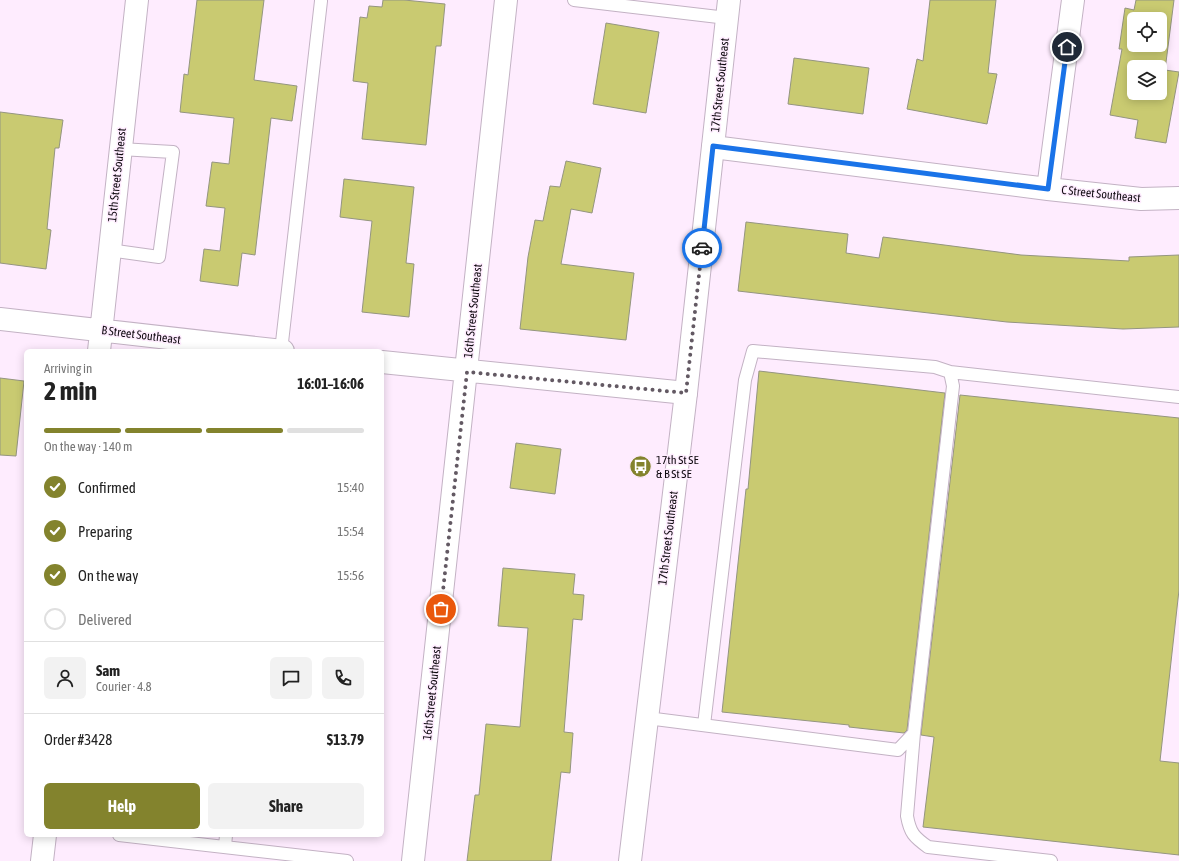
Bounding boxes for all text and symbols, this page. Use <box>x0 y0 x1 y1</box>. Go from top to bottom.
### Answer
map controls <box>1127 12 1167 100</box>
button: locate <box>1127 12 1167 52</box>
pin <box>1050 30 1084 64</box>
icon: home <box>1056 36 1078 58</box>
street label: 17th Street Southeast <box>708 37 732 133</box>
button: layers <box>1127 60 1167 100</box>
street label: 15th Street Southeast <box>105 127 129 223</box>
street label: C Street Southeast <box>1061 183 1142 205</box>
courier <box>682 228 722 268</box>
icon: car <box>691 237 713 259</box>
street label: 16th Street Southeast <box>461 263 485 359</box>
street label: B Street Southeast <box>101 323 182 347</box>
text: Arriving in <box>44 361 92 376</box>
text: 16:01–16:06 <box>297 375 364 392</box>
text: 2 min <box>44 376 97 406</box>
text: On the way · 140 m <box>44 439 132 454</box>
place label: 17th St SE & B St SE <box>656 453 699 481</box>
bus stop icon: 17th St SE & B St SE <box>628 454 654 480</box>
icon: check <box>44 476 66 498</box>
text: Confirmed <box>78 479 136 496</box>
text: 15:40 <box>337 480 364 495</box>
street label: 17th Street Southeast <box>655 490 681 586</box>
icon: check <box>44 520 66 542</box>
text: Preparing <box>78 523 132 540</box>
text: 15:54 <box>337 524 364 539</box>
icon: check <box>44 564 66 586</box>
text: On the way <box>78 567 139 584</box>
text: 15:56 <box>337 568 364 583</box>
pin <box>424 592 458 626</box>
icon: bag <box>430 598 452 620</box>
text: Delivered <box>78 611 132 628</box>
street label: 16th Street Southeast <box>420 645 444 741</box>
button: person <box>44 657 86 699</box>
button: chat <box>270 657 312 699</box>
button: phone <box>322 657 364 699</box>
text: Sam <box>96 662 120 679</box>
text: Courier · 4.8 <box>96 679 152 694</box>
text: Order #3428 <box>44 731 112 748</box>
text: $13.79 <box>327 731 364 748</box>
button: Help <box>44 783 200 829</box>
button: Share <box>208 783 364 829</box>

